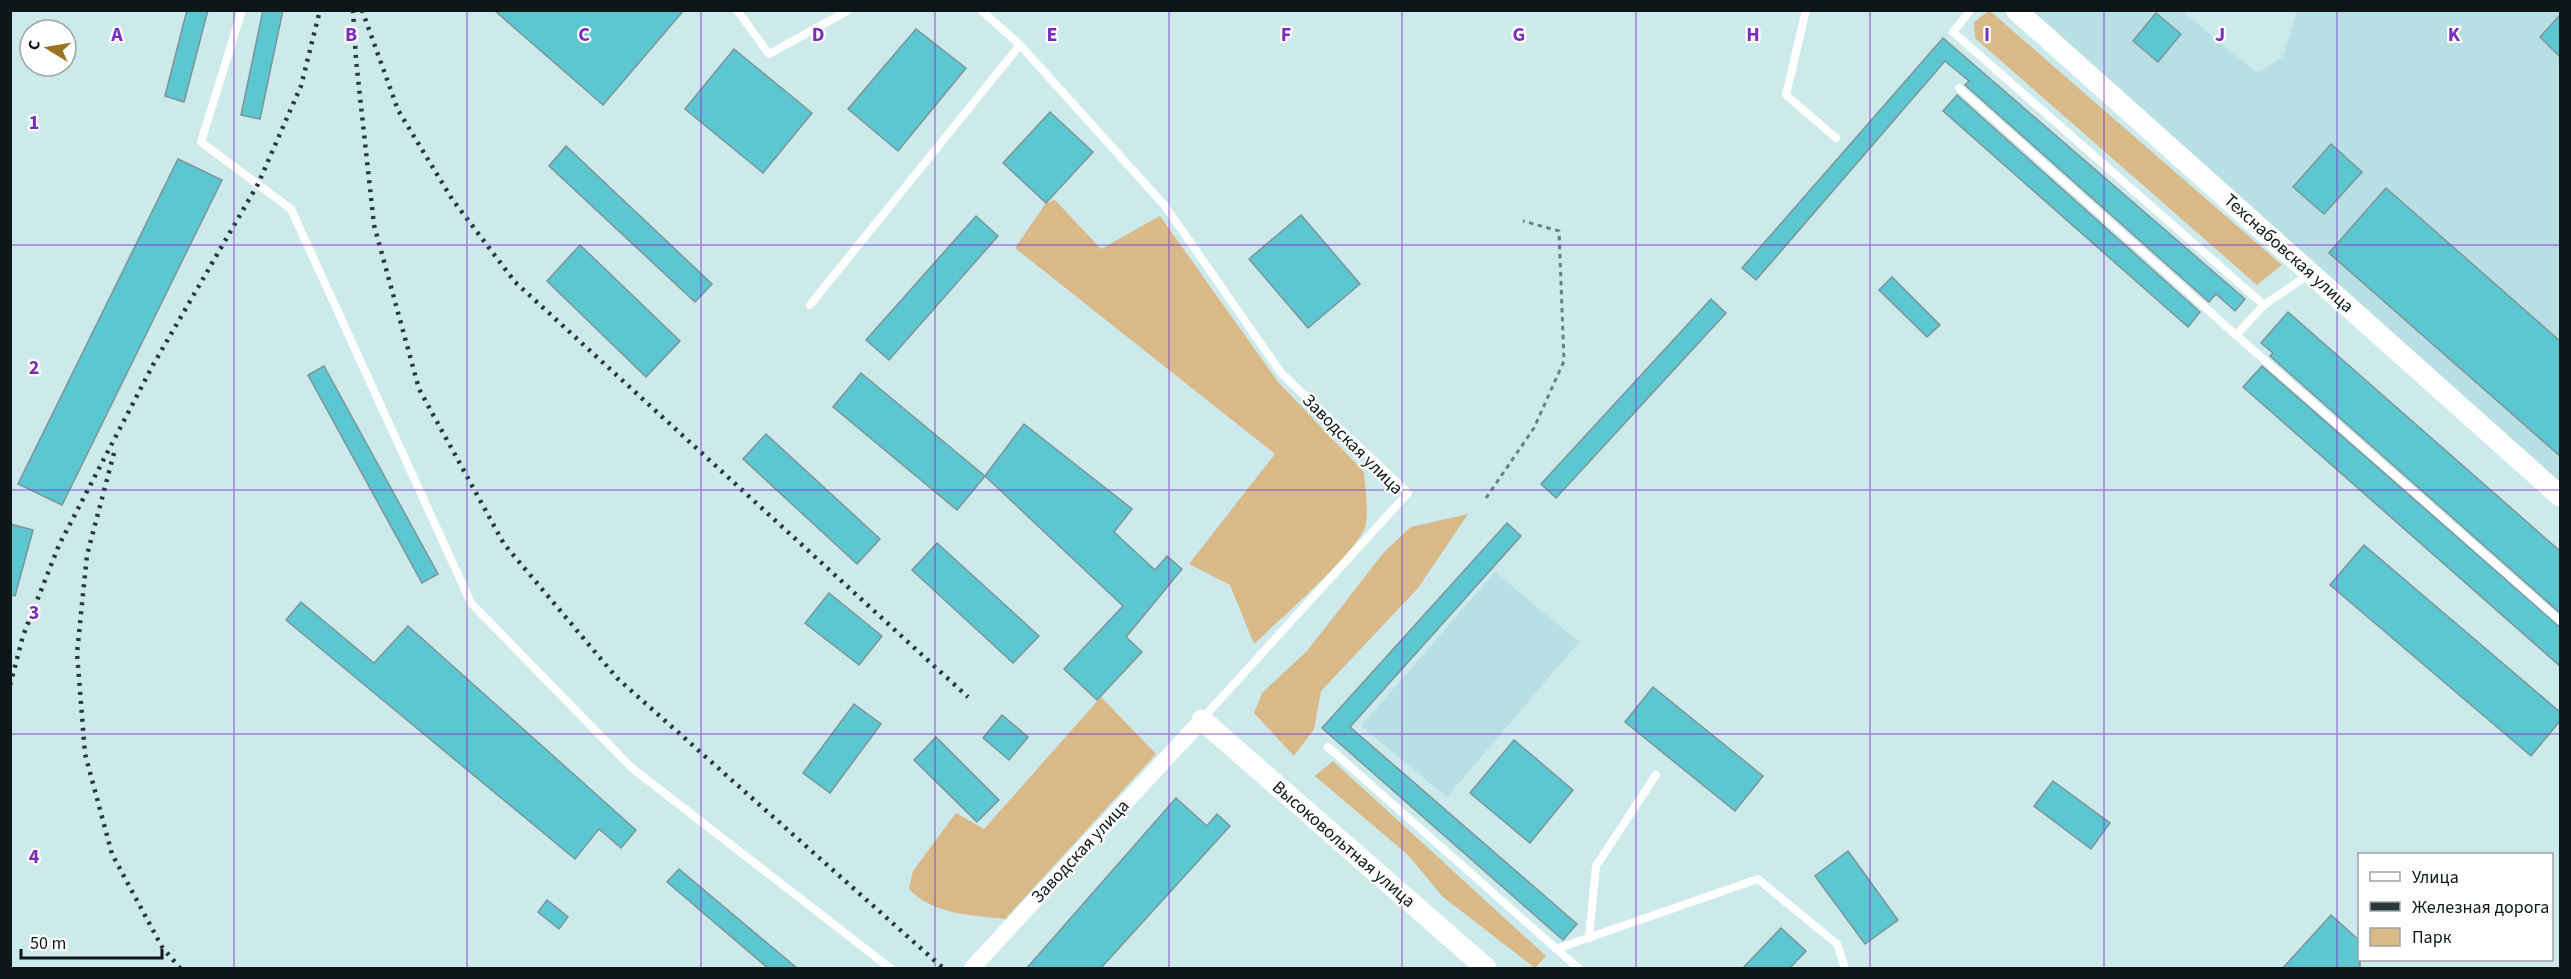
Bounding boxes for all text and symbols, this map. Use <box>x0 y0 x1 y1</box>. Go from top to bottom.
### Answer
north arrow <box>18 18 78 78</box>
text: A <box>110 21 123 49</box>
text: B <box>345 21 357 49</box>
text: C <box>578 21 590 49</box>
text: D <box>812 21 824 49</box>
text: E <box>1047 21 1057 49</box>
text: F <box>1281 21 1291 49</box>
text: G <box>1513 21 1525 49</box>
text: H <box>1746 21 1760 49</box>
text: I <box>1984 21 1990 49</box>
text: J <box>2215 21 2225 49</box>
text: K <box>2448 21 2461 49</box>
text: С <box>23 39 46 52</box>
text: 1 <box>29 109 39 137</box>
street label: Техснабовская улица <box>2218 188 2359 319</box>
text: 2 <box>29 354 39 382</box>
street label: Заводская улица <box>1297 388 1409 500</box>
text: 3 <box>29 599 39 627</box>
street label: Высоковольтная улица <box>1267 775 1421 914</box>
street label: Заводская улица <box>1026 794 1135 909</box>
text: 4 <box>29 843 40 871</box>
legend <box>2358 853 2553 961</box>
text: Улица <box>2412 865 2459 890</box>
text: Железная дорога <box>2412 895 2549 920</box>
scale bar <box>21 922 162 960</box>
text: Парк <box>2412 925 2452 950</box>
text: 50 m <box>30 931 66 956</box>

